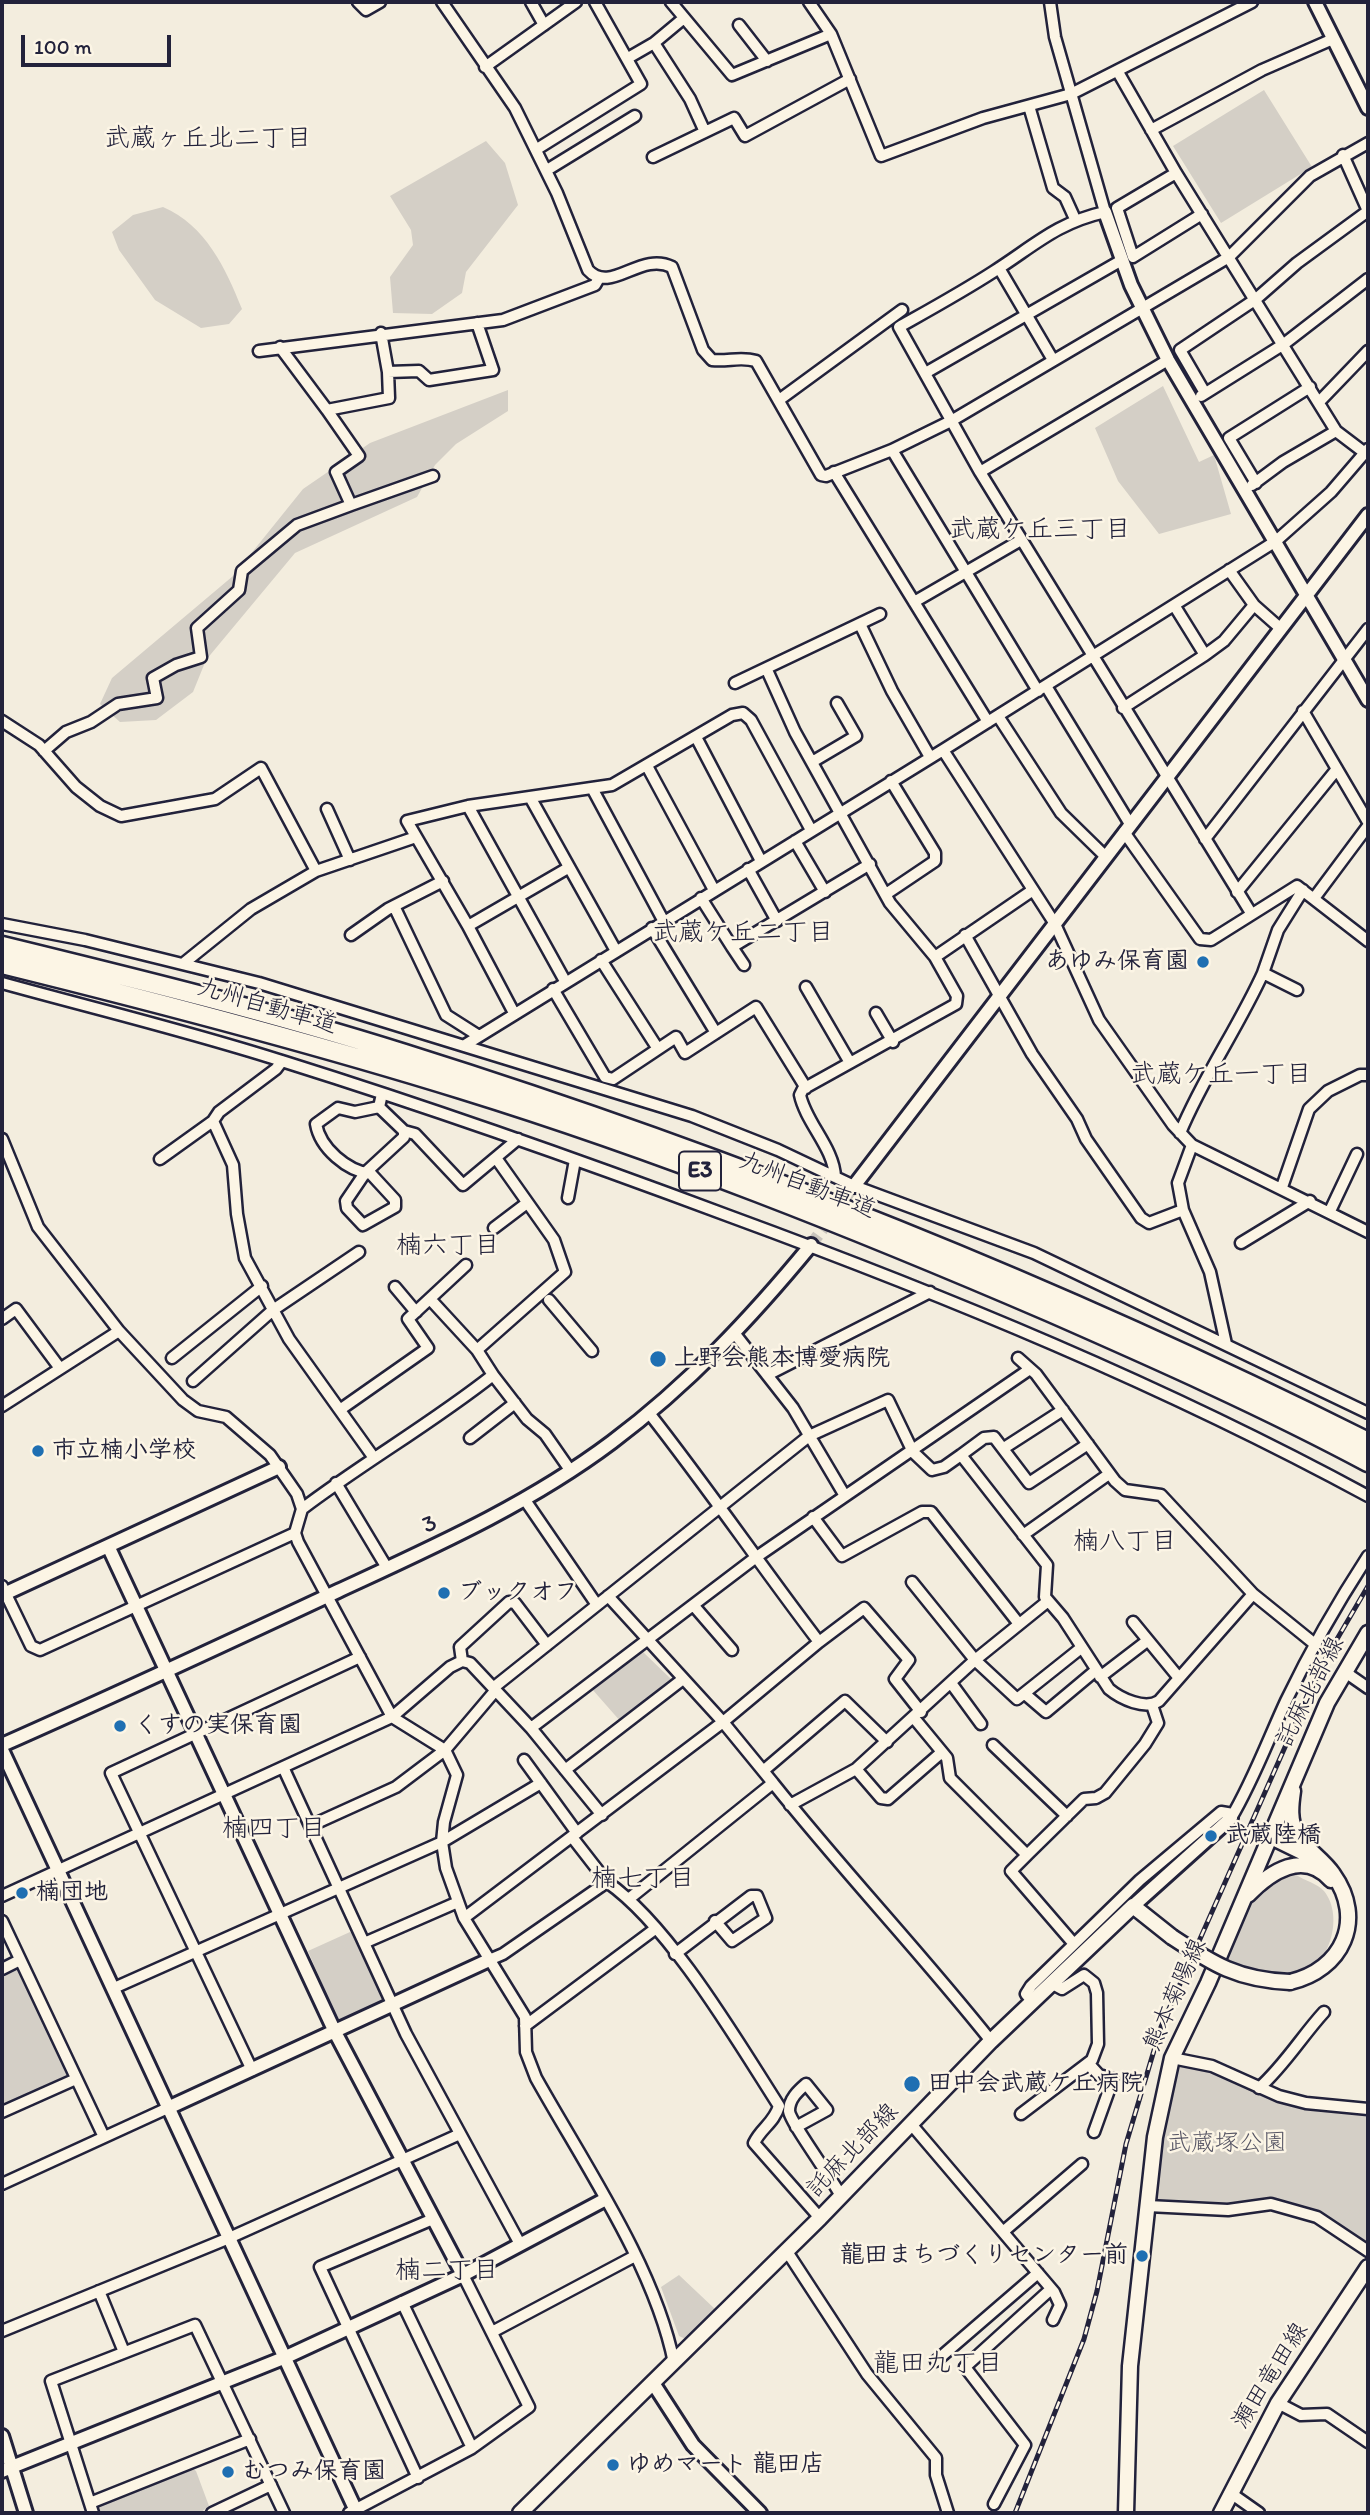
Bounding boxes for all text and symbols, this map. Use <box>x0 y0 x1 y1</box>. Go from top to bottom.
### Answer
scale bar <box>24 21 175 65</box>
text: 100 m <box>34 34 92 59</box>
district label: 武蔵ヶ丘北二丁目 <box>104 123 312 155</box>
district label: 武蔵ケ丘三丁目 <box>949 514 1131 546</box>
district label: 武蔵ケ丘二丁目 <box>652 917 834 949</box>
place label: あゆみ保育園 <box>1045 948 1189 976</box>
marker: あゆみ保育園 <box>1195 954 1211 970</box>
street label: 九州自動車道 <box>194 973 340 1041</box>
district label: 武蔵ケ丘一丁目 <box>1130 1059 1312 1091</box>
street label: 九州自動車道 <box>735 1147 879 1225</box>
road number: E3 <box>679 1152 721 1190</box>
district label: 楠六丁目 <box>396 1230 500 1262</box>
place label: 上野会熊本博愛病院 <box>674 1345 890 1373</box>
marker: 上野会熊本博愛病院 <box>648 1349 668 1369</box>
place label: 市立楠小学校 <box>52 1437 196 1465</box>
marker: 市立楠小学校 <box>30 1443 46 1459</box>
street label: 3 <box>418 1509 442 1541</box>
district label: 楠八丁目 <box>1073 1526 1177 1558</box>
place label: ブックオフ <box>458 1579 578 1607</box>
marker: ブックオフ <box>436 1585 452 1601</box>
street label: 託麻北部線 <box>1271 1632 1351 1752</box>
place label: くすの実保育園 <box>134 1712 302 1740</box>
marker: くすの実保育園 <box>112 1718 128 1734</box>
district label: 楠四丁目 <box>222 1813 326 1845</box>
place label: 武蔵陸橋 <box>1225 1822 1321 1850</box>
marker: 武蔵陸橋 <box>1203 1828 1219 1844</box>
district label: 楠七丁目 <box>591 1863 695 1895</box>
place label: 楠団地 <box>36 1879 108 1907</box>
marker: 楠団地 <box>14 1885 30 1901</box>
street label: 熊本菊陽線 <box>1138 1934 1214 2056</box>
place label: 田中会武蔵ケ丘病院 <box>928 2070 1144 2098</box>
marker: 田中会武蔵ケ丘病院 <box>902 2074 922 2094</box>
street label: 託麻北部線 <box>801 2098 905 2204</box>
park label: 武蔵塚公園 <box>1167 2130 1287 2158</box>
place label: 龍田まちづくりセンター前 <box>840 2242 1128 2270</box>
marker: 龍田まちづくりセンター前 <box>1134 2248 1150 2264</box>
district label: 楠二丁目 <box>395 2255 499 2287</box>
street label: 瀬田竜田線 <box>1227 2317 1315 2435</box>
district label: 龍田九丁目 <box>873 2348 1003 2380</box>
place label: ゆめマート 龍田店 <box>627 2451 824 2479</box>
marker: ゆめマート 龍田店 <box>605 2457 621 2473</box>
place label: むつみ保育園 <box>242 2458 386 2486</box>
marker: むつみ保育園 <box>220 2464 236 2480</box>

